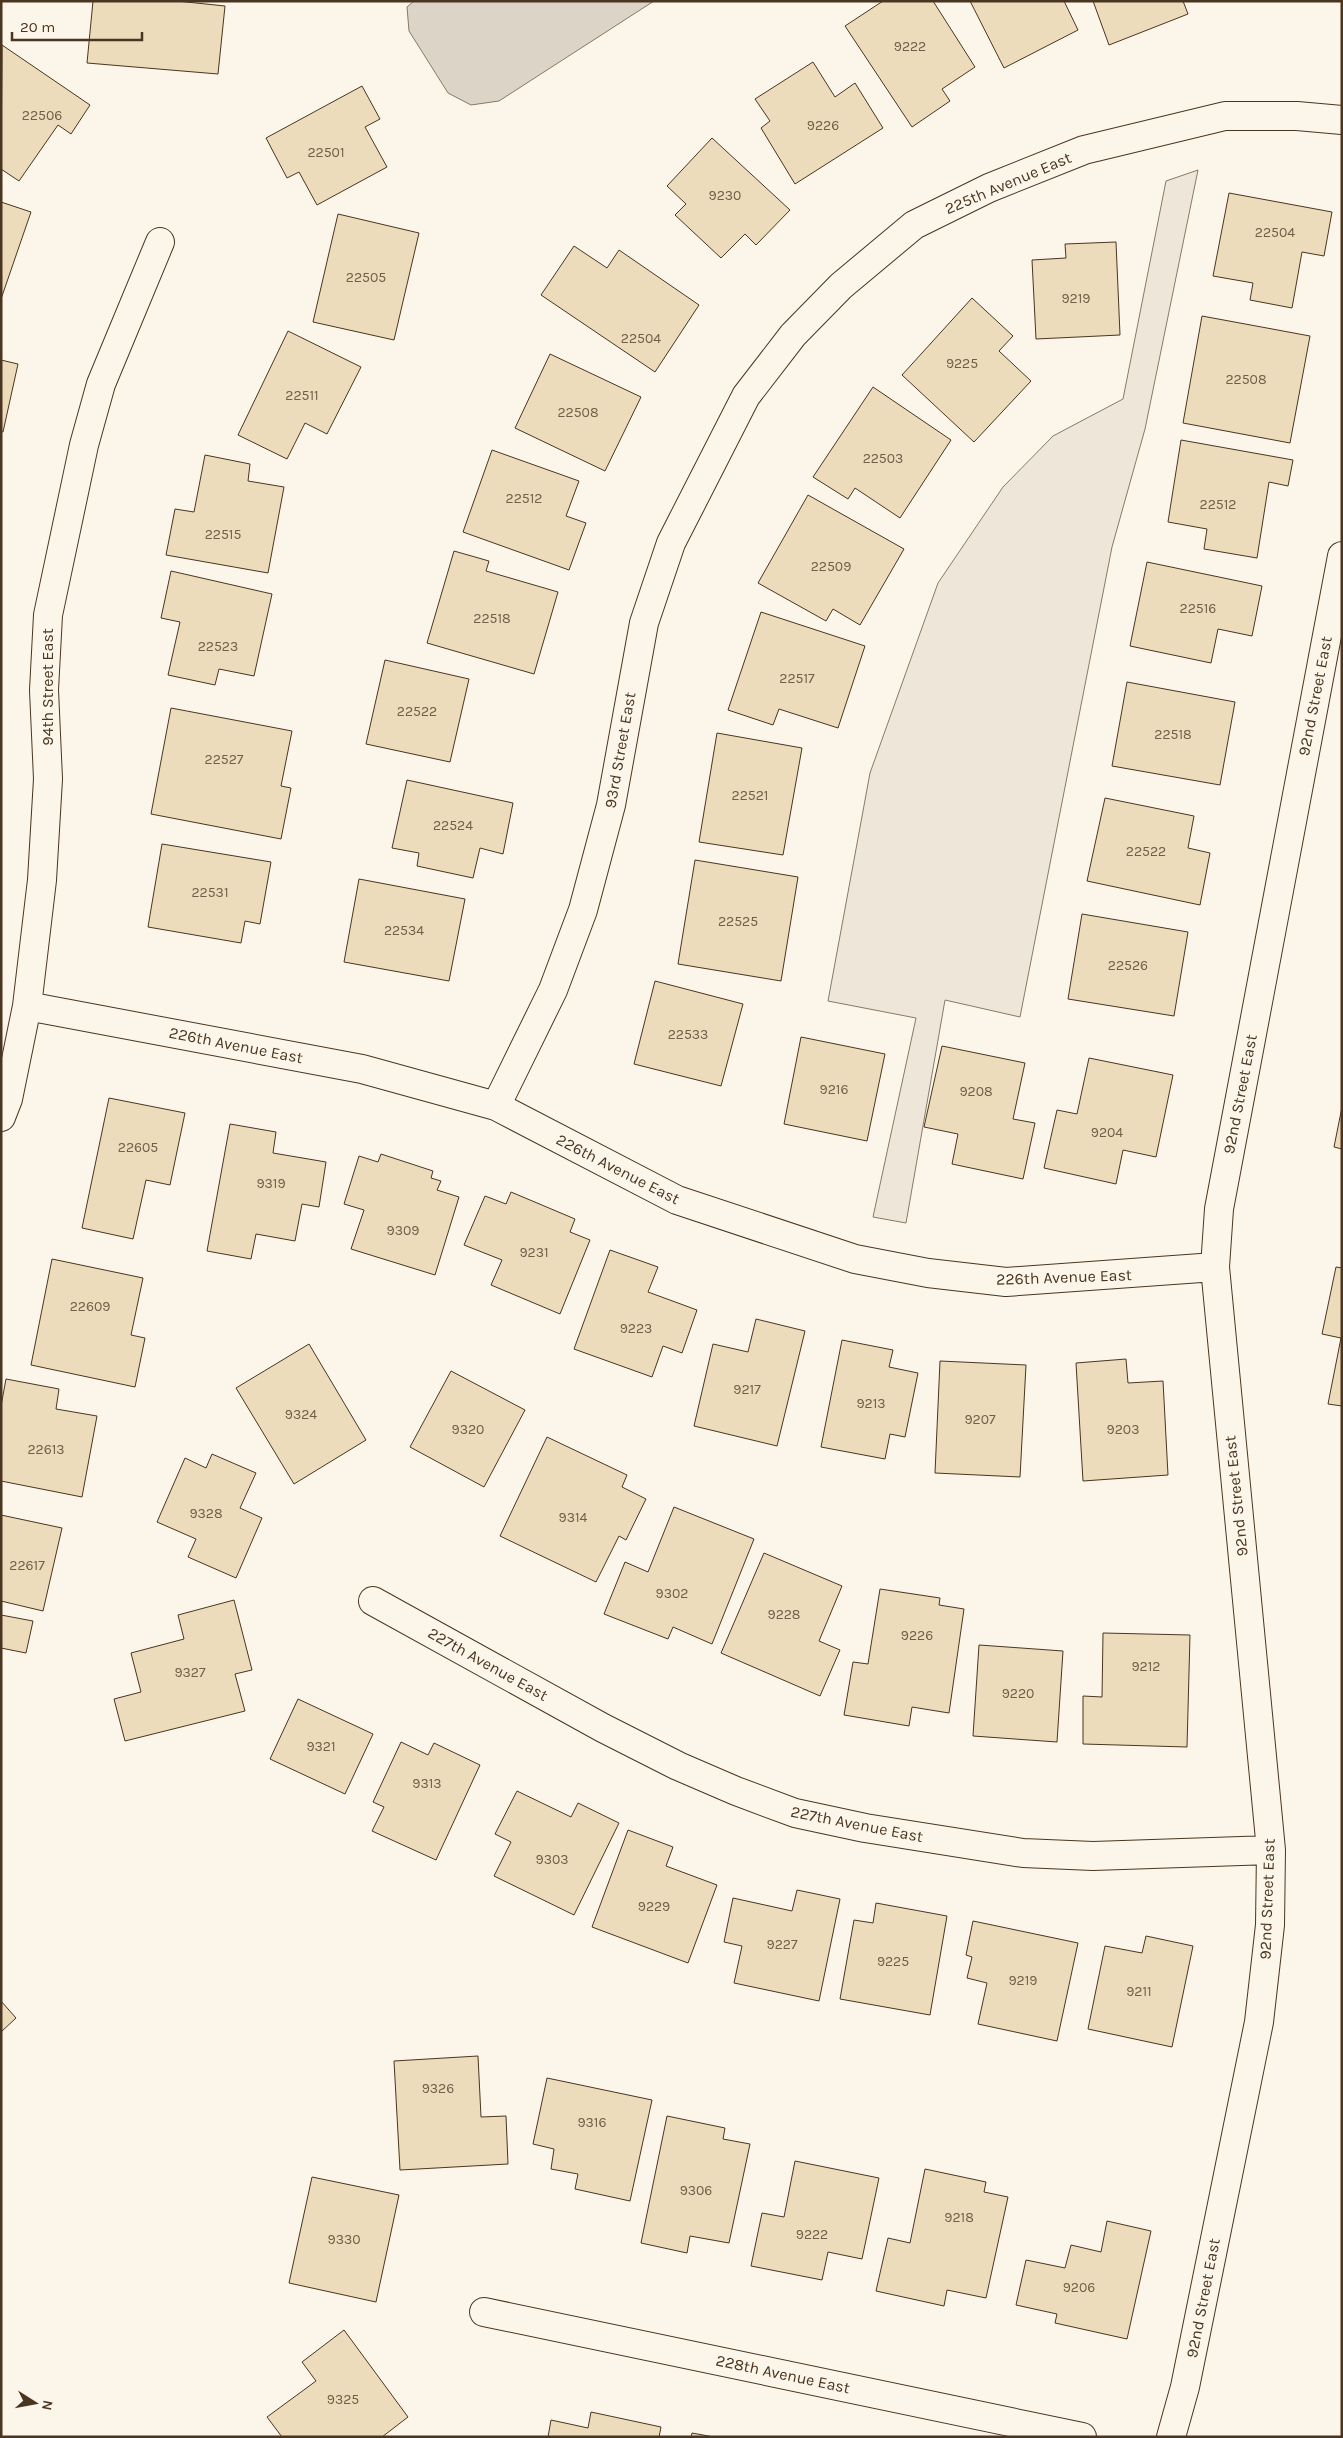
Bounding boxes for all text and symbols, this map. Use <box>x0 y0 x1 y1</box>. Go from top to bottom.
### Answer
scale bar <box>12 10 142 42</box>
text: 20 m <box>20 18 55 36</box>
house number: 9222 <box>894 38 926 55</box>
house number: 22506 <box>22 107 62 124</box>
house number: 9226 <box>807 117 839 134</box>
house number: 22501 <box>307 144 345 161</box>
street label: 225th Avenue East <box>942 148 1074 218</box>
house number: 9230 <box>709 187 741 204</box>
house number: 22504 <box>1255 224 1295 241</box>
house number: 22505 <box>346 269 386 286</box>
house number: 9219 <box>1062 290 1090 307</box>
house number: 22504 <box>621 330 661 347</box>
house number: 9225 <box>946 355 978 372</box>
house number: 22508 <box>1225 371 1267 388</box>
house number: 22511 <box>285 387 319 404</box>
house number: 22508 <box>557 404 599 421</box>
house number: 22503 <box>863 450 903 467</box>
house number: 22512 <box>506 490 542 507</box>
house number: 22512 <box>1200 496 1236 513</box>
house number: 22515 <box>205 526 241 543</box>
house number: 22509 <box>811 558 851 575</box>
house number: 22516 <box>1180 600 1216 617</box>
house number: 22518 <box>473 610 511 627</box>
street label: 94th Street East <box>38 628 57 746</box>
street label: 92nd Street East <box>1294 635 1336 757</box>
house number: 22523 <box>198 638 238 655</box>
house number: 22517 <box>779 670 815 687</box>
street label: 93rd Street East <box>600 690 640 810</box>
house number: 22522 <box>397 703 437 720</box>
house number: 22518 <box>1154 726 1192 743</box>
house number: 22527 <box>205 751 244 768</box>
house number: 22521 <box>732 787 768 804</box>
house number: 22524 <box>433 817 473 834</box>
house number: 22522 <box>1126 843 1166 860</box>
house number: 22531 <box>191 884 229 901</box>
house number: 22525 <box>718 913 758 930</box>
house number: 22534 <box>384 922 424 939</box>
house number: 22526 <box>1108 957 1148 974</box>
street label: 226th Avenue East <box>168 1023 304 1067</box>
house number: 22533 <box>668 1026 708 1043</box>
street label: 92nd Street East <box>1219 1033 1261 1155</box>
house number: 9216 <box>820 1081 848 1098</box>
house number: 9208 <box>959 1083 993 1100</box>
house number: 9204 <box>1091 1124 1123 1141</box>
street label: 226th Avenue East <box>553 1130 683 1208</box>
house number: 22605 <box>118 1139 158 1156</box>
house number: 9319 <box>256 1175 286 1192</box>
house number: 9309 <box>387 1222 419 1239</box>
house number: 9231 <box>519 1244 549 1261</box>
street label: 226th Avenue East <box>996 1265 1132 1289</box>
house number: 22609 <box>70 1298 110 1315</box>
house number: 9223 <box>620 1320 652 1337</box>
house number: 9217 <box>733 1381 761 1398</box>
house number: 9213 <box>856 1395 886 1412</box>
house number: 9324 <box>285 1406 317 1423</box>
house number: 9207 <box>964 1411 996 1428</box>
house number: 9320 <box>452 1421 484 1438</box>
house number: 9203 <box>1107 1421 1139 1438</box>
street label: 92nd Street East <box>1220 1435 1252 1557</box>
house number: 22613 <box>27 1441 65 1458</box>
house number: 9328 <box>189 1505 223 1522</box>
house number: 9314 <box>559 1509 588 1526</box>
house number: 22617 <box>9 1557 45 1574</box>
house number: 9302 <box>656 1585 688 1602</box>
house number: 9228 <box>768 1606 800 1623</box>
street label: 227th Avenue East <box>425 1623 551 1705</box>
house number: 9226 <box>901 1627 933 1644</box>
house number: 9212 <box>1132 1658 1160 1675</box>
house number: 9327 <box>174 1664 206 1681</box>
house number: 9220 <box>1002 1685 1034 1702</box>
house number: 9321 <box>306 1738 336 1755</box>
house number: 9313 <box>412 1775 442 1792</box>
street label: 227th Avenue East <box>789 1802 925 1846</box>
street label: 92nd Street East <box>1255 1838 1279 1960</box>
house number: 9303 <box>536 1851 568 1868</box>
house number: 9229 <box>638 1898 670 1915</box>
house number: 9227 <box>767 1936 798 1953</box>
house number: 9225 <box>877 1953 909 1970</box>
house number: 9219 <box>1009 1972 1037 1989</box>
house number: 9211 <box>1126 1983 1152 2000</box>
house number: 9326 <box>422 2080 454 2097</box>
house number: 9316 <box>577 2114 607 2131</box>
house number: 9306 <box>680 2182 712 2199</box>
house number: 9218 <box>944 2209 974 2226</box>
house number: 9222 <box>796 2226 828 2243</box>
house number: 9330 <box>328 2231 360 2248</box>
street label: 92nd Street East <box>1182 2237 1224 2359</box>
house number: 9206 <box>1063 2279 1095 2296</box>
street label: 228th Avenue East <box>714 2351 852 2397</box>
north arrow <box>10 2378 60 2428</box>
house number: 9325 <box>327 2391 359 2408</box>
text: N <box>38 2399 57 2412</box>

